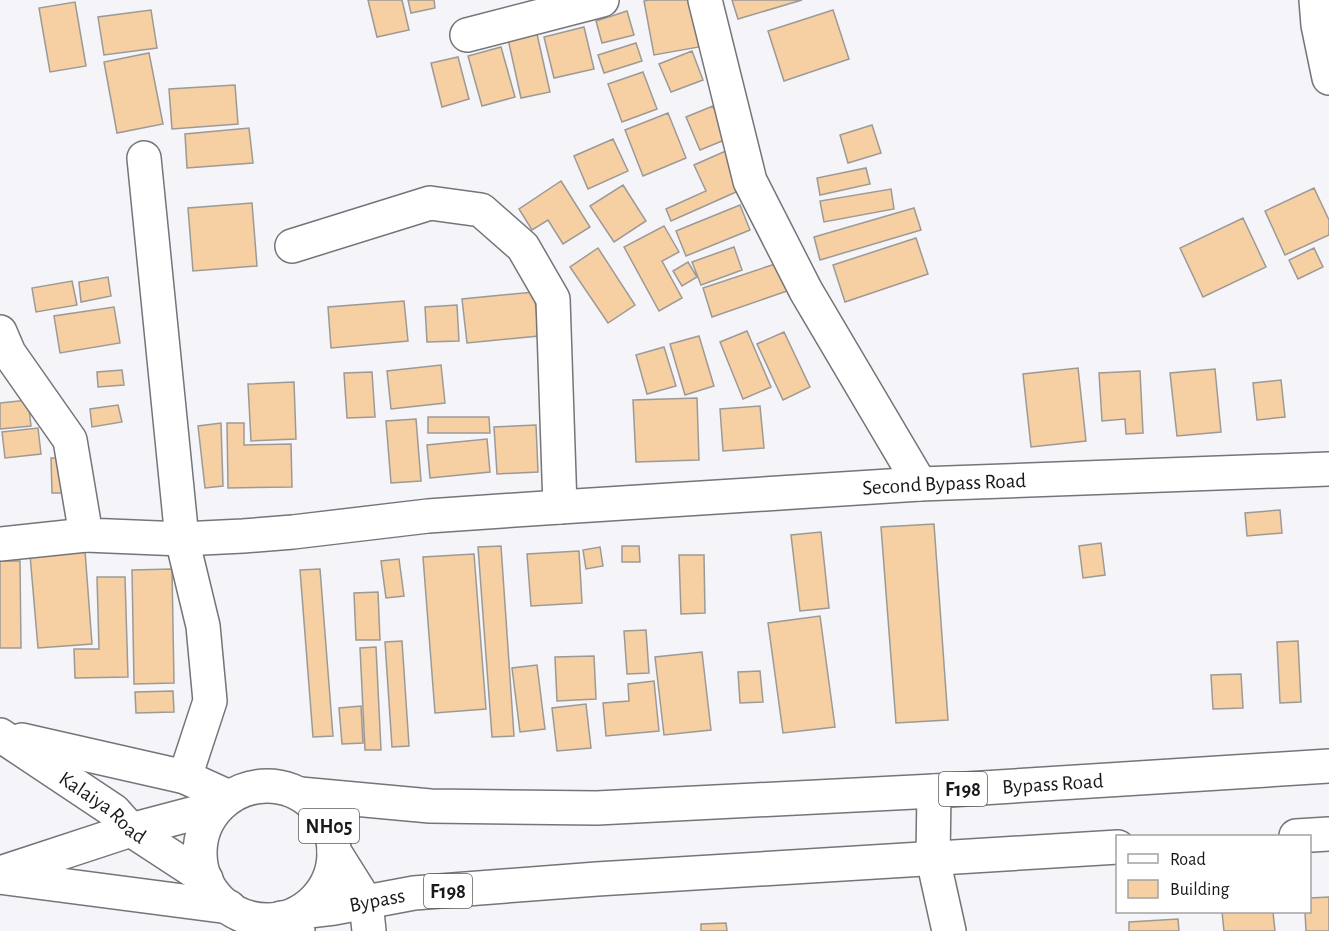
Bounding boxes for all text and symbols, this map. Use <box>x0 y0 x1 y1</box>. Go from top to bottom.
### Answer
street label: Second Bypass Road <box>862 470 1027 499</box>
street label: Kalaiya Road <box>55 768 150 848</box>
street label: Bypass Road <box>1001 770 1104 798</box>
road number: F198 <box>939 772 987 806</box>
road number: NH05 <box>299 809 359 843</box>
legend <box>1116 835 1311 913</box>
text: Road <box>1170 851 1206 869</box>
road number: F198 <box>424 874 472 908</box>
text: Building <box>1170 881 1230 899</box>
street label: Bypass <box>348 885 407 916</box>

